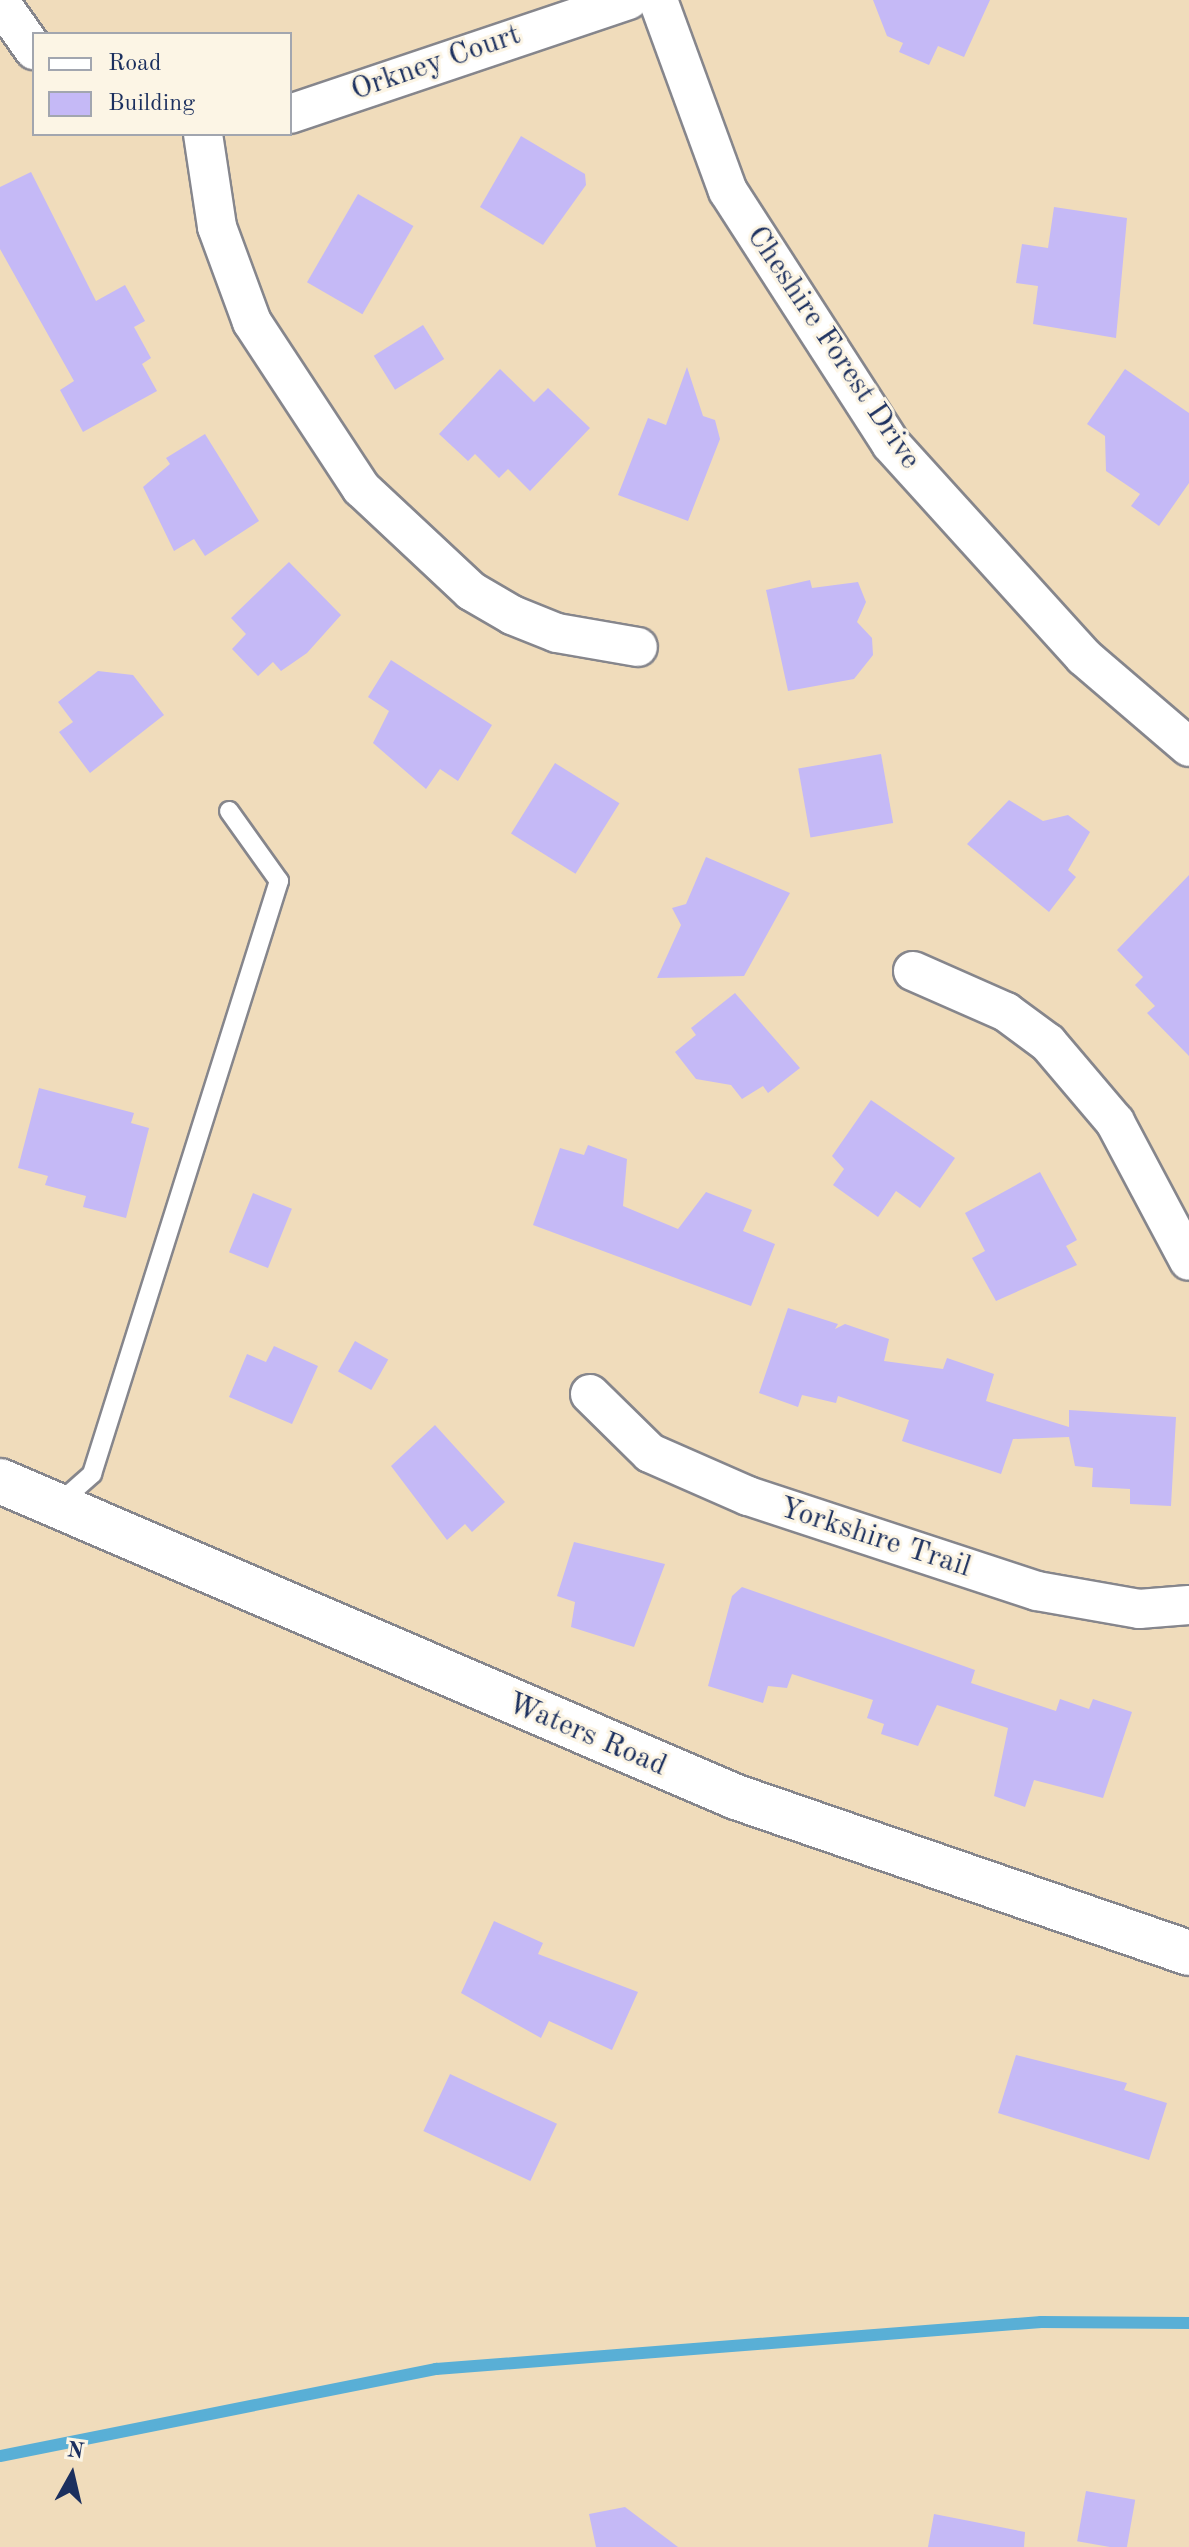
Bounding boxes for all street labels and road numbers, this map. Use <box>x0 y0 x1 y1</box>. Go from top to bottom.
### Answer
street label: Orkney Court <box>346 17 526 109</box>
street label: Cheshire Forest Drive <box>738 220 928 476</box>
street label: Yorkshire Trail <box>775 1490 975 1586</box>
street label: Waters Road <box>502 1685 672 1785</box>

